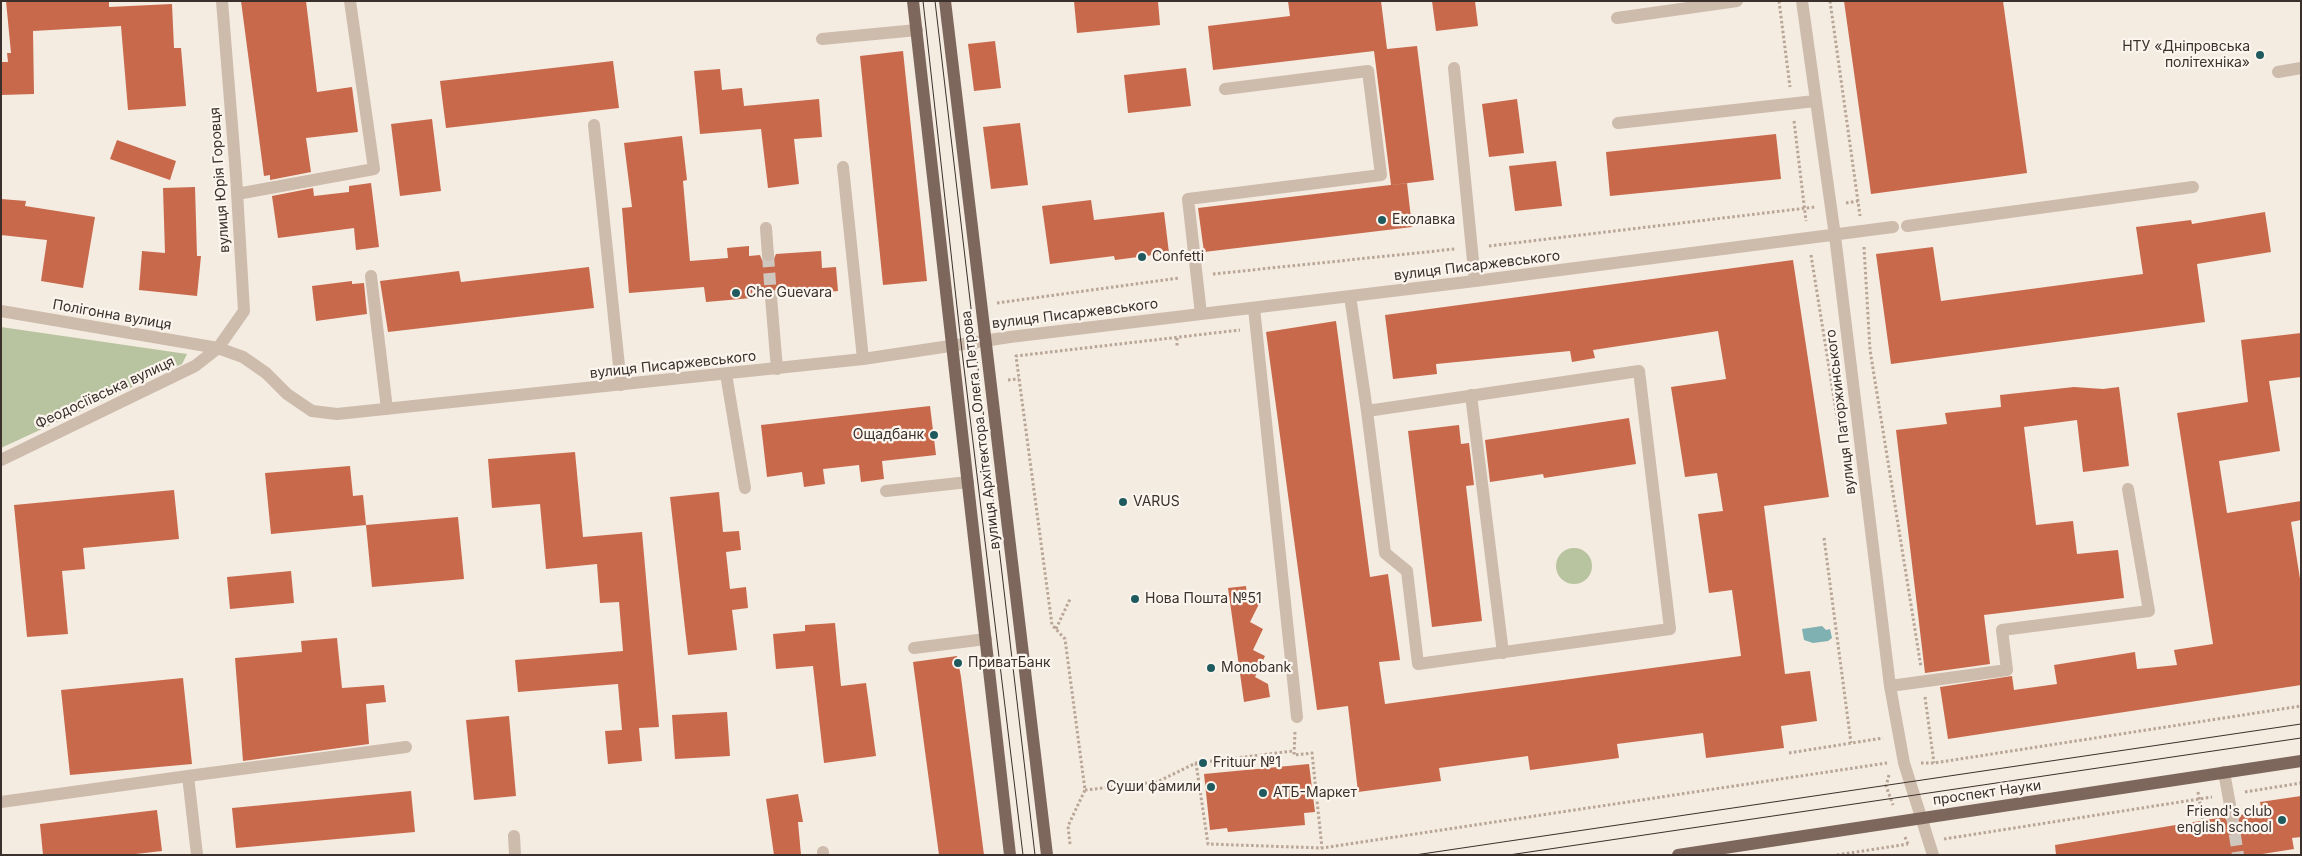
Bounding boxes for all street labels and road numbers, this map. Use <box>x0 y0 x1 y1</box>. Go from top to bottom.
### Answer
street label: вулиця Юрія Горовця <box>207 107 233 253</box>
street label: вулиця Писаржевського <box>1393 247 1561 285</box>
street label: вулиця Писаржевського <box>991 295 1159 333</box>
street label: Полігонна вулиця <box>51 296 173 334</box>
street label: вулиця Архітектора Олега Петрова <box>958 310 1004 550</box>
street label: вулиця Паторжинського <box>1823 328 1859 496</box>
street label: вулиця Писаржевського <box>589 348 757 382</box>
street label: Феодосіївська вулиця <box>33 353 177 433</box>
street label: проспект Науки <box>1932 777 2042 809</box>

